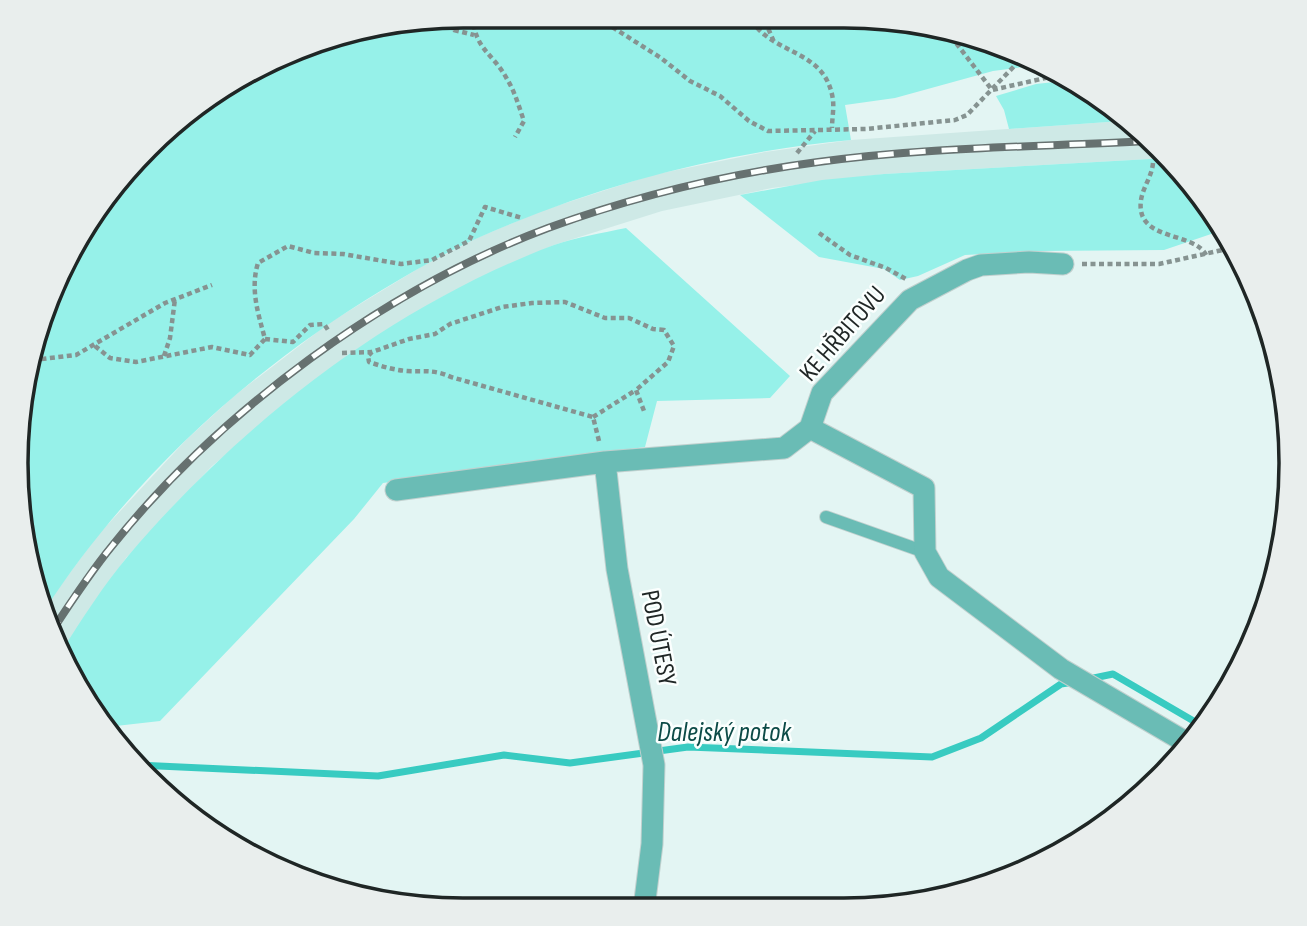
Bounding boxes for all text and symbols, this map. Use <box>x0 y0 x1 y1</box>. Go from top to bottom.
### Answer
street label: KE HŘBITOVU <box>793 280 893 388</box>
street label: POD ÚTESY <box>634 588 682 689</box>
water label: Dalejský potok <box>657 716 792 749</box>

